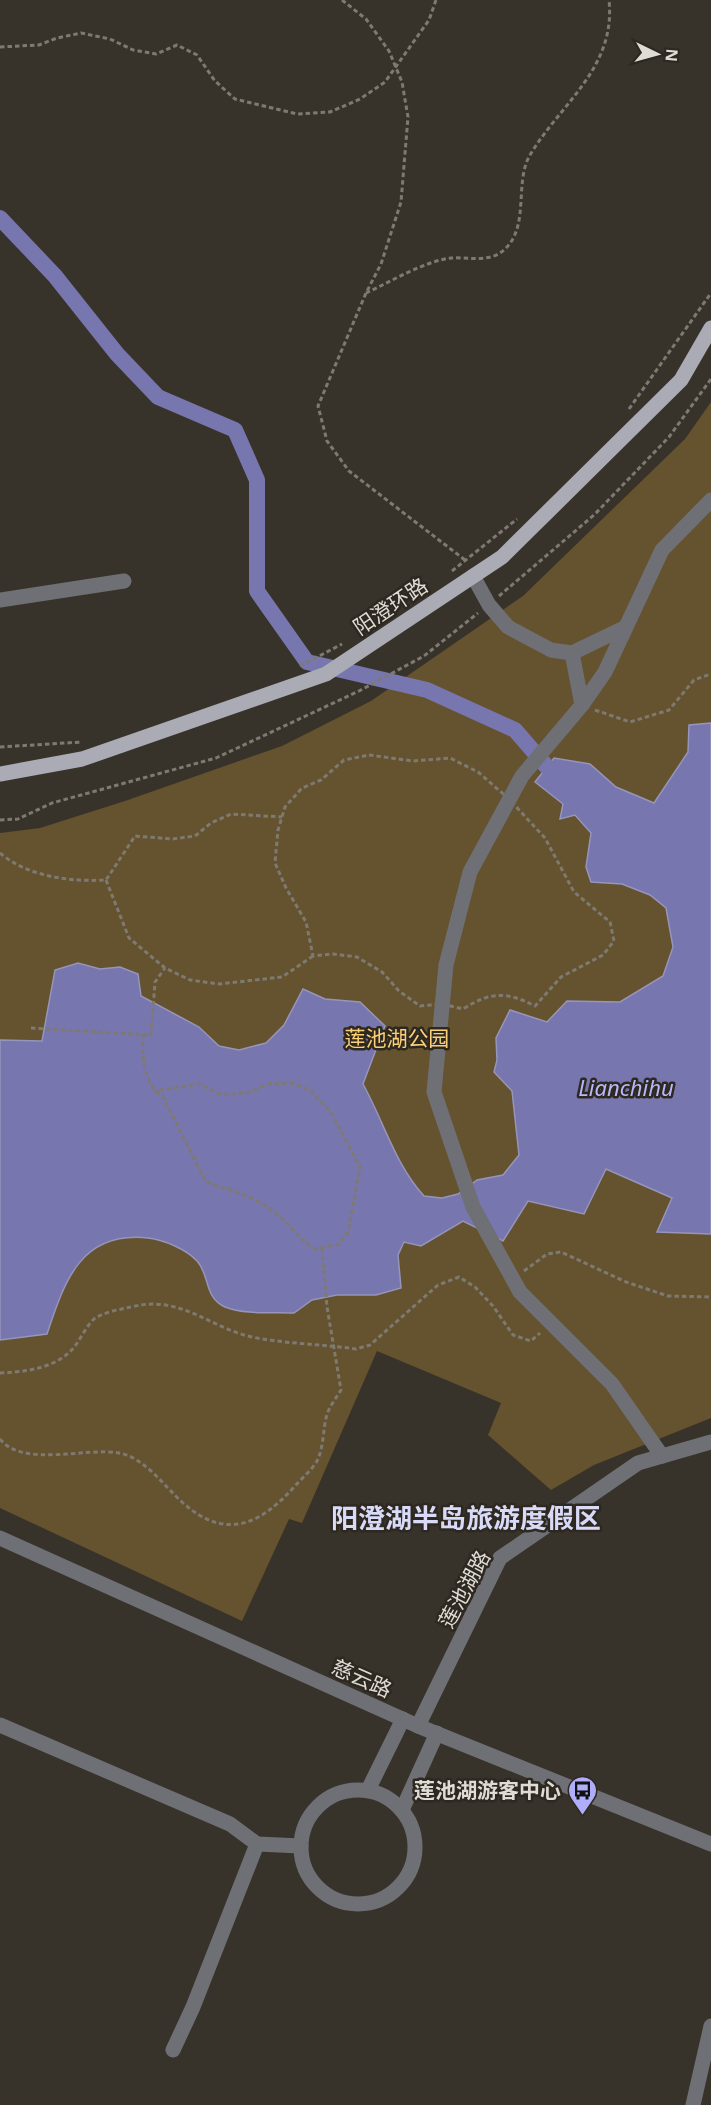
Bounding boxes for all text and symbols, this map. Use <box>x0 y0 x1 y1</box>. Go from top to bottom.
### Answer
north arrow <box>627 24 687 84</box>
text: N <box>660 48 683 63</box>
street label: 阳澄环路 <box>347 571 433 641</box>
park label: 莲池湖公园 <box>345 1024 450 1052</box>
water label: Lianchihu <box>578 1072 674 1102</box>
district label: 阳澄湖半岛旅游度假区 <box>331 1499 601 1536</box>
street label: 莲池湖路 <box>432 1545 496 1633</box>
street label: 慈云路 <box>328 1652 396 1704</box>
bus stop icon: 莲池湖游客中心 <box>566 1774 598 1816</box>
place label: 莲池湖游客中心 <box>414 1776 561 1804</box>

